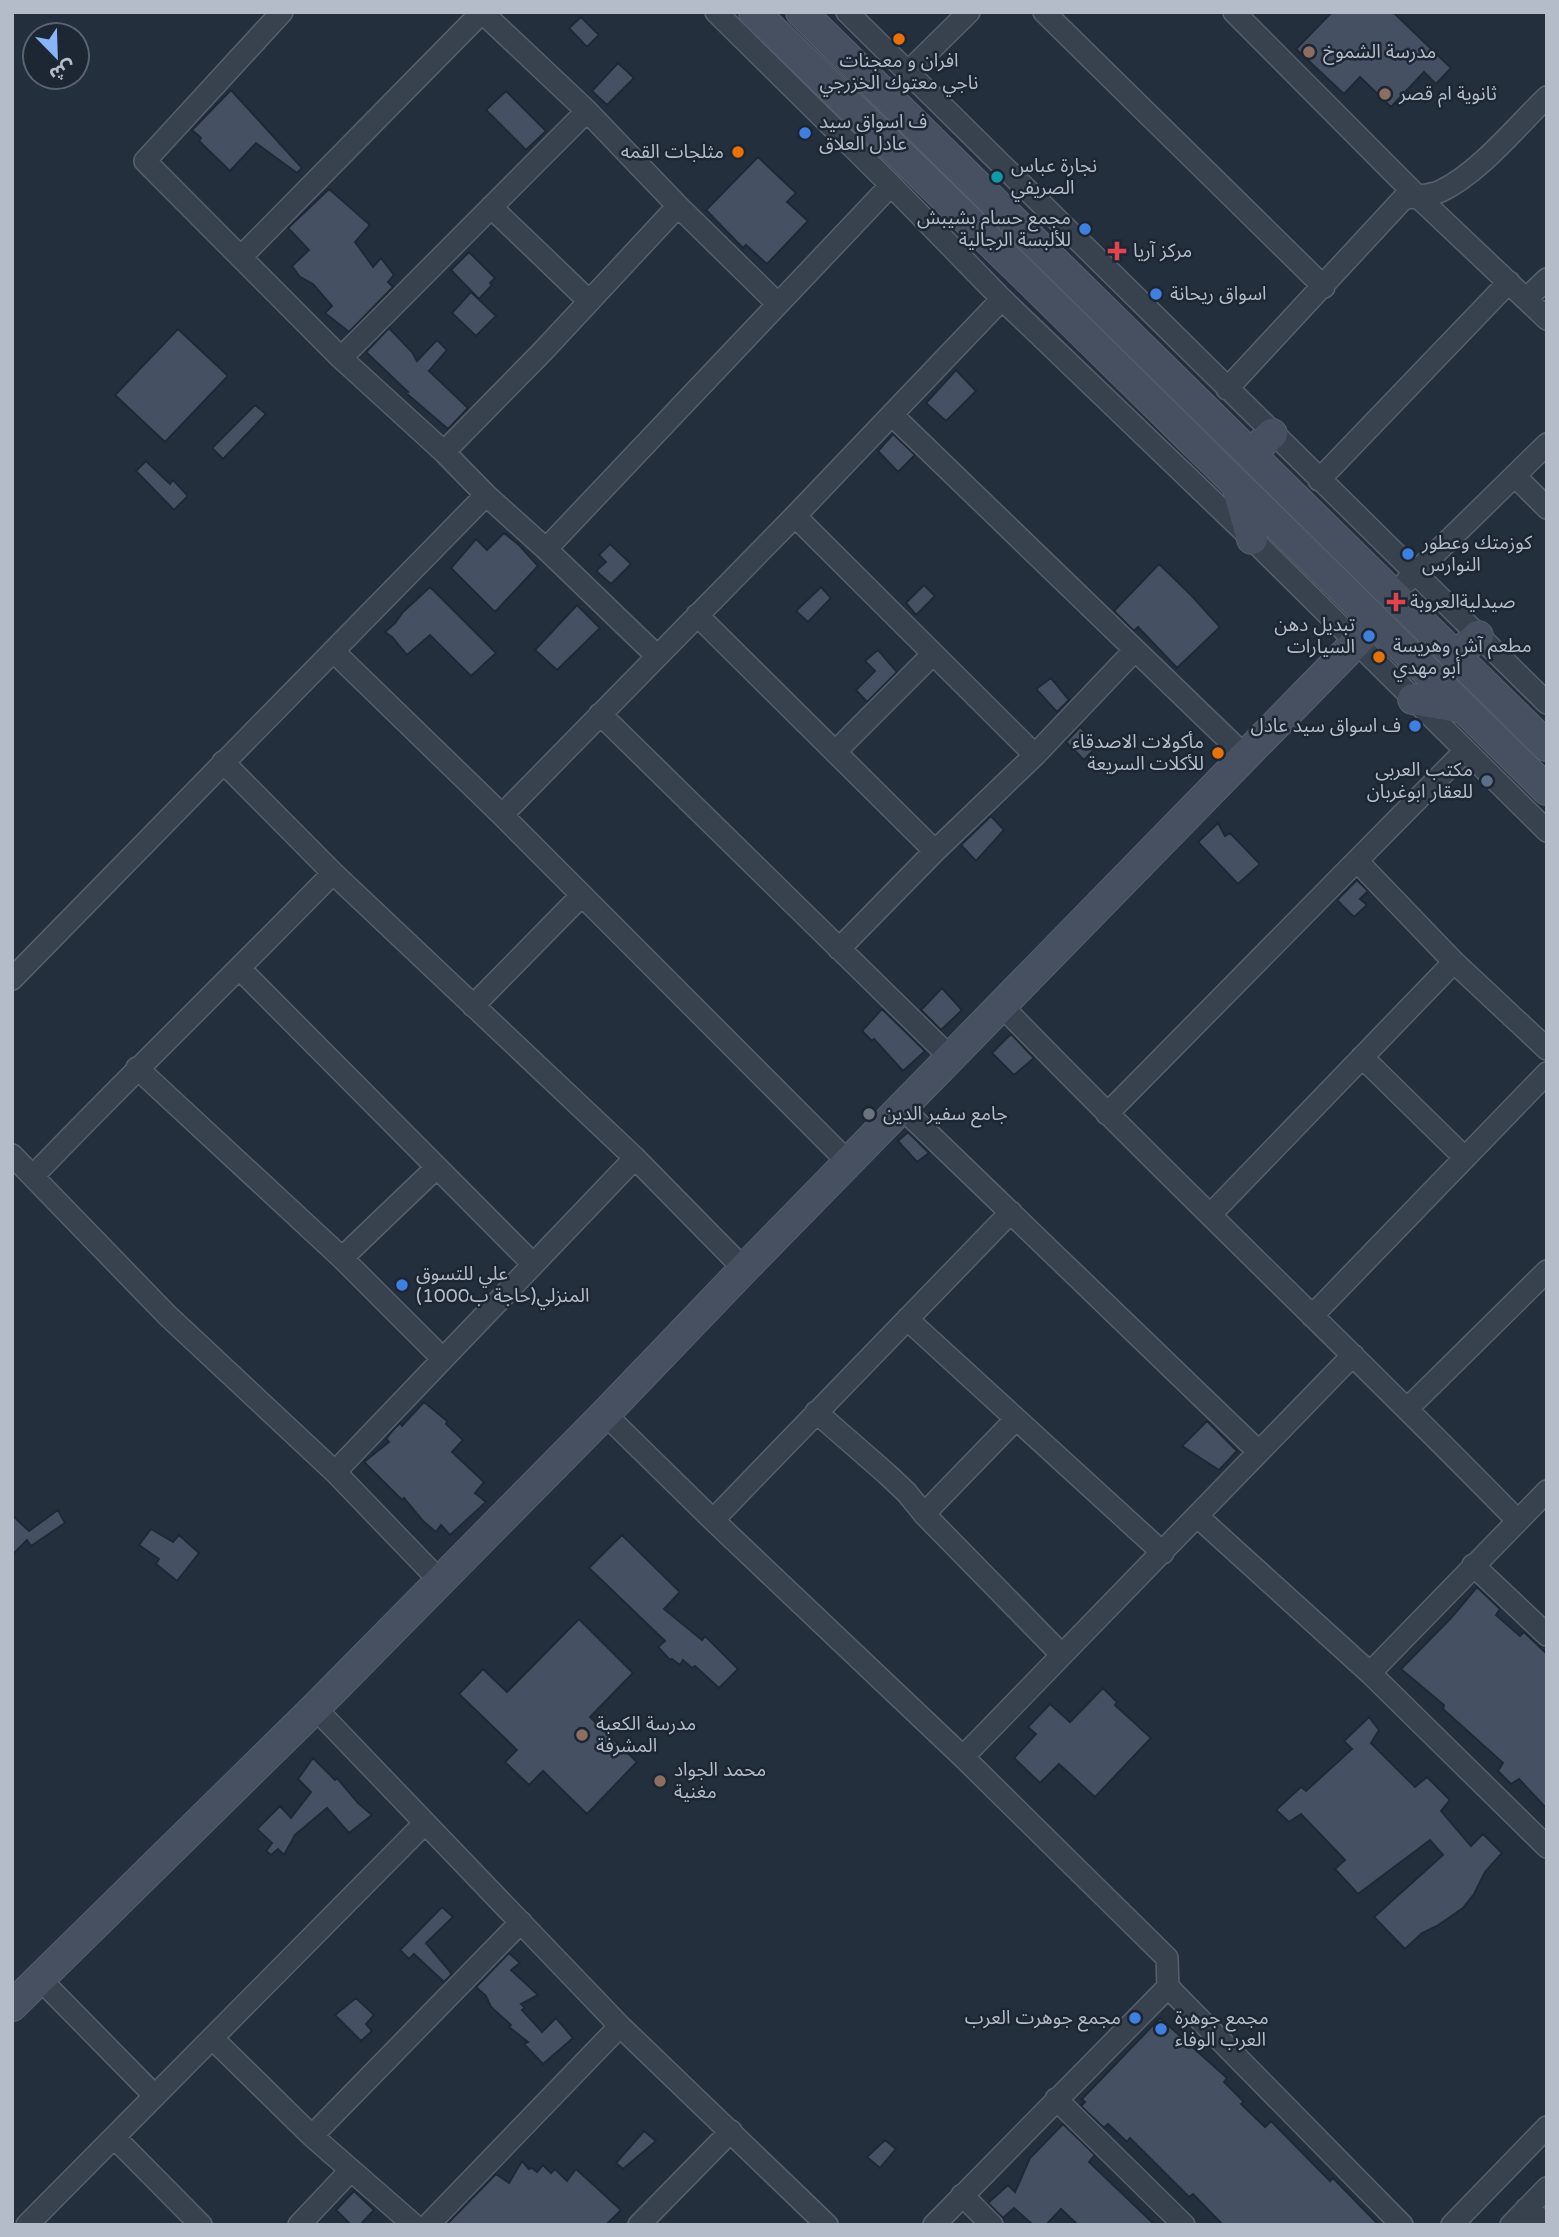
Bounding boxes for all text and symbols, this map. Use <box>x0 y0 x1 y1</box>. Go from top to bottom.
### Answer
north arrow <box>21 21 91 91</box>
marker: افران و معجنات ناجي معتوك الخزرجي <box>891 31 907 47</box>
place label: مدرسة الشموخ <box>1323 41 1436 65</box>
marker: مدرسة الشموخ <box>1301 44 1317 60</box>
place label: افران و معجنات ناجي معتوك الخزرجي <box>820 50 978 97</box>
text: ش <box>46 56 79 86</box>
place label: ثانوية ام قصر <box>1398 83 1497 108</box>
marker: ثانوية ام قصر <box>1377 86 1393 102</box>
place label: ف اسواق سيد عادل العلاق <box>819 111 927 155</box>
marker: ف اسواق سيد عادل العلاق <box>797 125 813 141</box>
place label: مثلجات القمه <box>621 141 724 163</box>
marker: مثلجات القمه <box>730 144 746 160</box>
place label: نجارة عباس الصريفي <box>1011 155 1097 202</box>
marker: نجارة عباس الصريفي <box>989 169 1005 185</box>
place label: مجمع حسام بشيبش للألبسة الرجالية <box>917 207 1071 251</box>
marker: مجمع حسام بشيبش للألبسة الرجالية <box>1077 221 1093 237</box>
place label: مركز آريا <box>1133 240 1192 262</box>
marker: مركز آريا <box>1107 241 1127 261</box>
place label: اسواق ريحانة <box>1170 283 1267 305</box>
marker: اسواق ريحانة <box>1148 286 1164 302</box>
place label: كوزمتك وعطور النوارس <box>1421 532 1533 576</box>
marker: كوزمتك وعطور النوارس <box>1400 546 1416 562</box>
place label: صيدليةالعروبة <box>1410 591 1515 613</box>
marker: صيدليةالعروبة <box>1388 594 1404 610</box>
place label: تبديل دهن السيارات <box>1274 614 1355 658</box>
marker: تبديل دهن السيارات <box>1361 628 1377 644</box>
place label: مطعم آش وهريسة أبو مهدي <box>1393 635 1532 682</box>
marker: مطعم آش وهريسة أبو مهدي <box>1371 649 1387 665</box>
place label: ف اسواق سيد عادل <box>1250 715 1401 737</box>
marker: ف اسواق سيد عادل <box>1407 718 1423 734</box>
place label: مأكولات الاصدقاء للأكلات السريعة <box>1072 731 1204 775</box>
marker: مأكولات الاصدقاء للأكلات السريعة <box>1210 745 1226 761</box>
place label: مكتب العربي للعقار ابوغربان <box>1367 759 1473 803</box>
marker: مكتب العربي للعقار ابوغربان <box>1479 773 1495 789</box>
place label: جامع سفير الدين <box>883 1103 1008 1128</box>
marker: جامع سفير الدين <box>861 1106 877 1122</box>
place label: علي للتسوق المنزلي(حاجة ب1000) <box>416 1263 590 1310</box>
marker: علي للتسوق المنزلي(حاجة ب1000) <box>394 1277 410 1293</box>
place label: مدرسة الكعبة المشرفة <box>596 1713 696 1757</box>
marker: مدرسة الكعبة المشرفة <box>574 1727 590 1743</box>
place label: محمد الجواد مغنية <box>674 1759 766 1803</box>
marker: محمد الجواد مغنية <box>652 1773 668 1789</box>
place label: مجمع جوهرت العرب <box>965 2007 1121 2032</box>
place label: مجمع جوهرة العرب الوفاء <box>1175 2007 1269 2051</box>
marker: مجمع جوهرت العرب <box>1127 2010 1143 2026</box>
marker: مجمع جوهرة العرب الوفاء <box>1153 2021 1169 2037</box>

